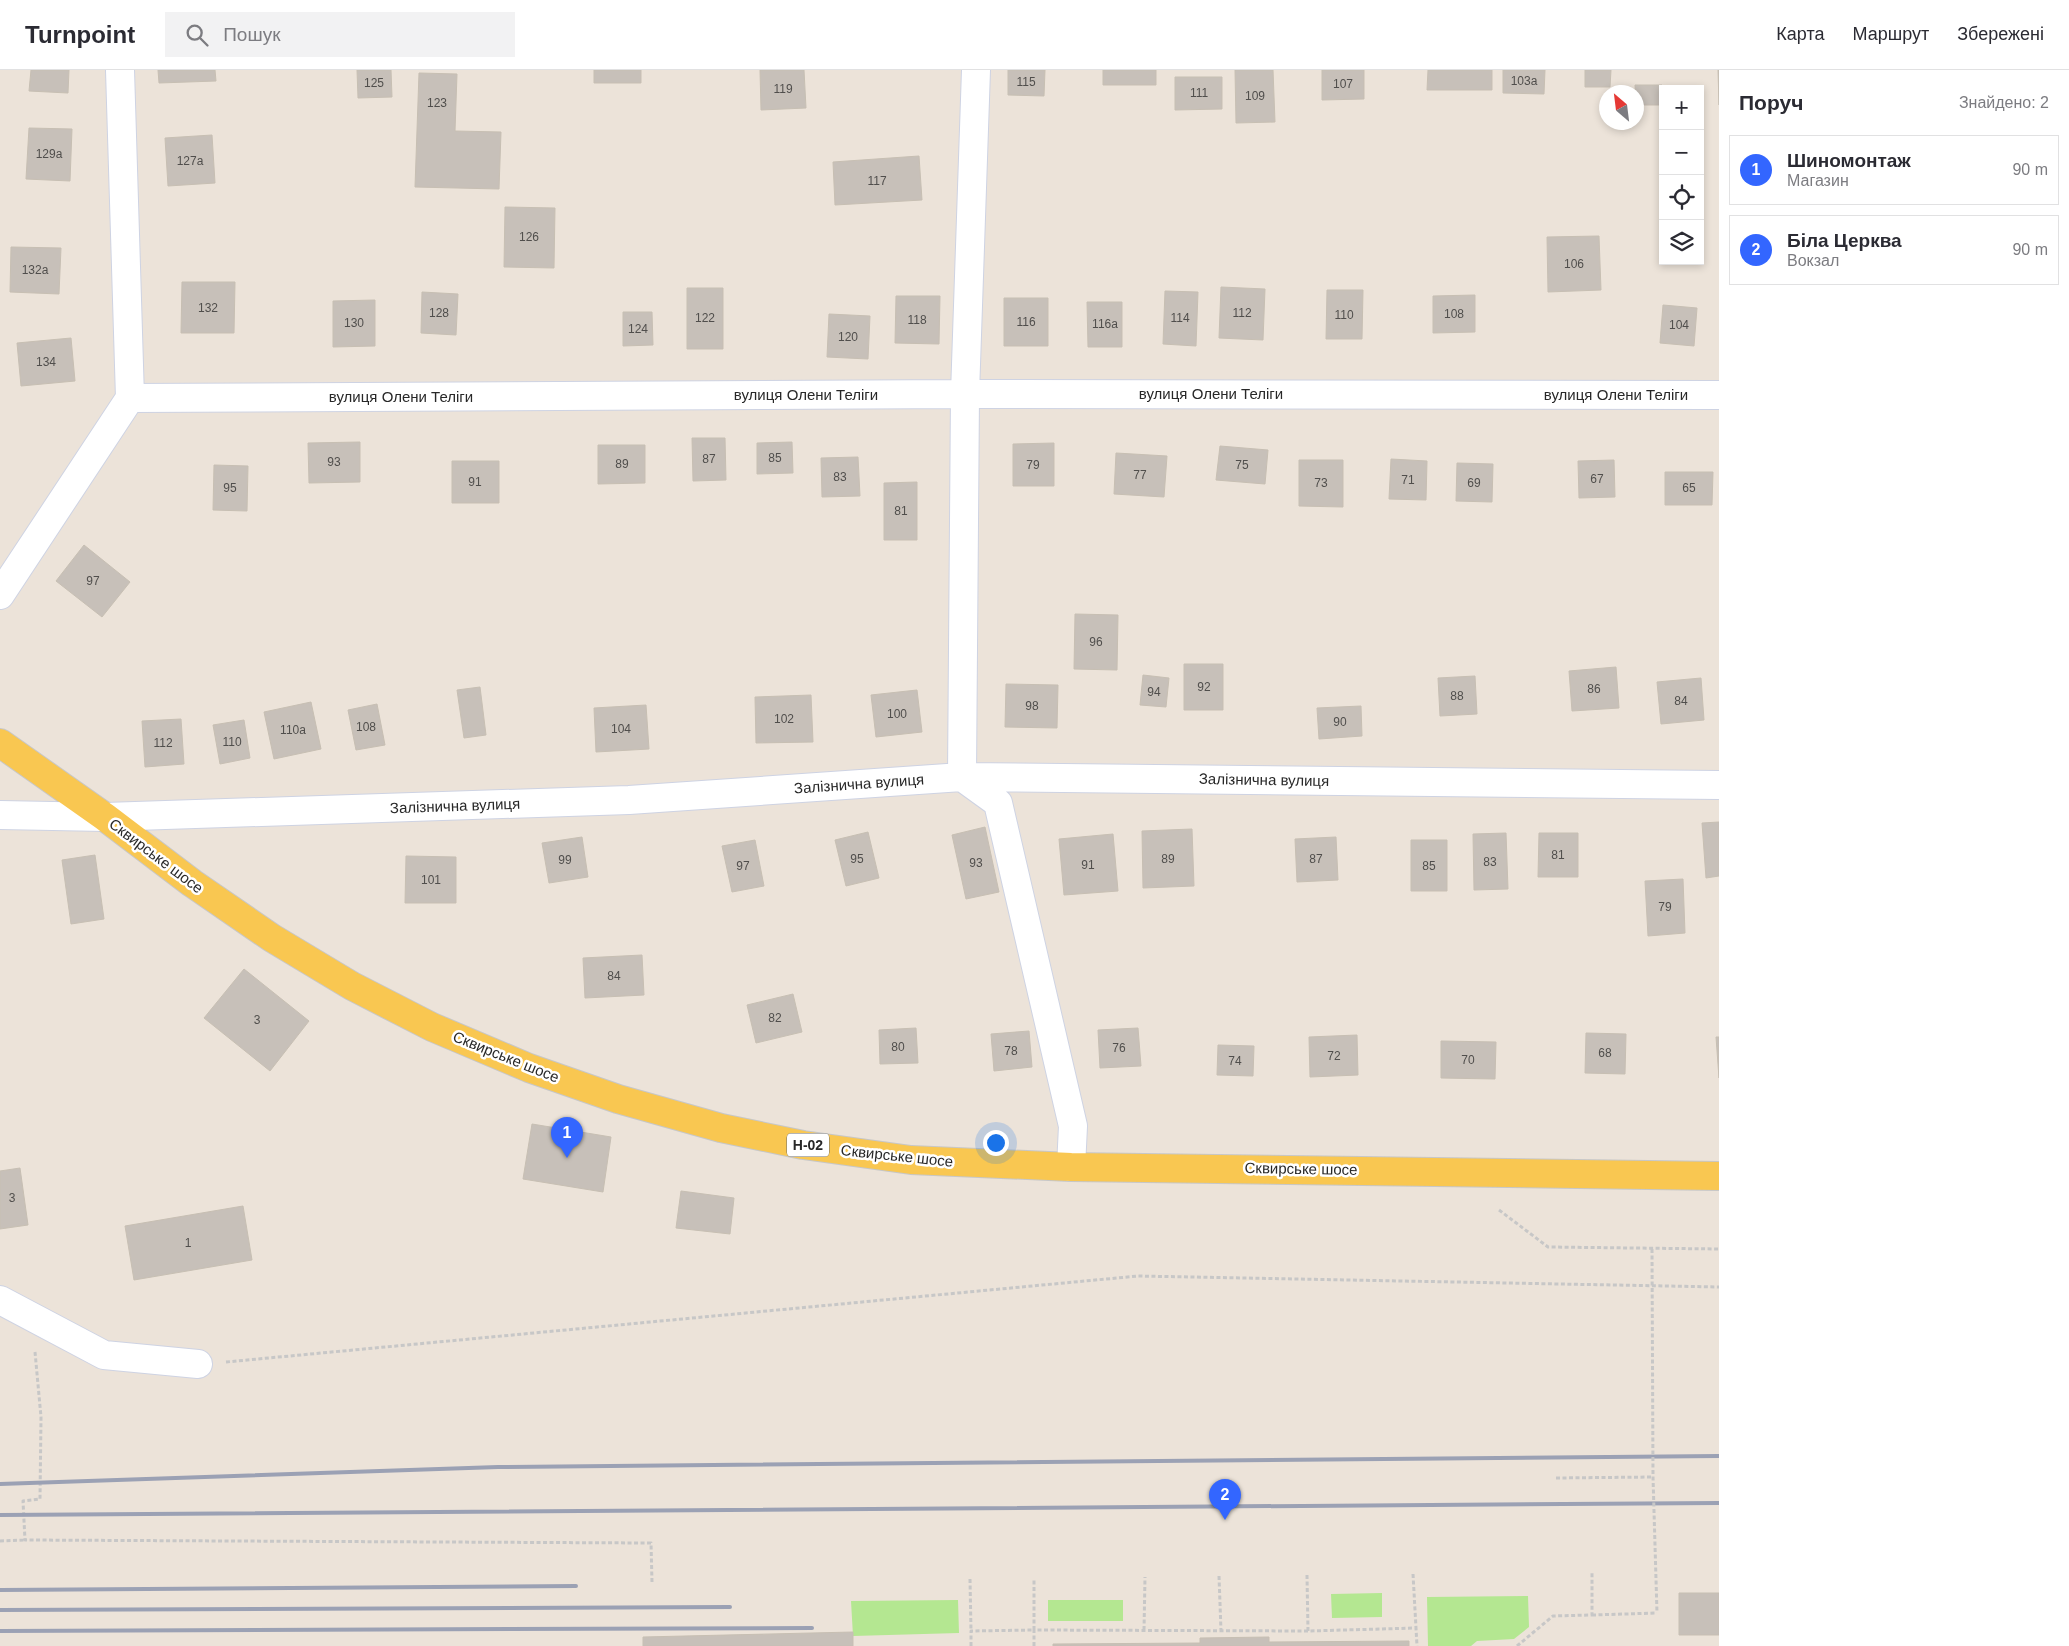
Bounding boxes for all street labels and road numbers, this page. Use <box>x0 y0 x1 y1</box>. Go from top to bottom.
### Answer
street label: вулиця Олени Теліги <box>1139 385 1283 402</box>
street label: вулиця Олени Теліги <box>734 386 878 403</box>
street label: вулиця Олени Теліги <box>1544 386 1688 403</box>
street label: вулиця Олени Теліги <box>329 388 473 405</box>
street label: Залізнична вулиця <box>793 770 925 797</box>
street label: Залізнична вулиця <box>1199 770 1329 789</box>
street label: Залізнична вулиця <box>390 795 520 816</box>
street label: Сквирське шосе <box>106 815 206 896</box>
street label: Сквирське шосе <box>451 1028 562 1086</box>
road number: Н-02 <box>787 1134 829 1156</box>
street label: Сквирське шосе <box>840 1141 954 1170</box>
street label: Сквирське шосе <box>1244 1159 1358 1178</box>

